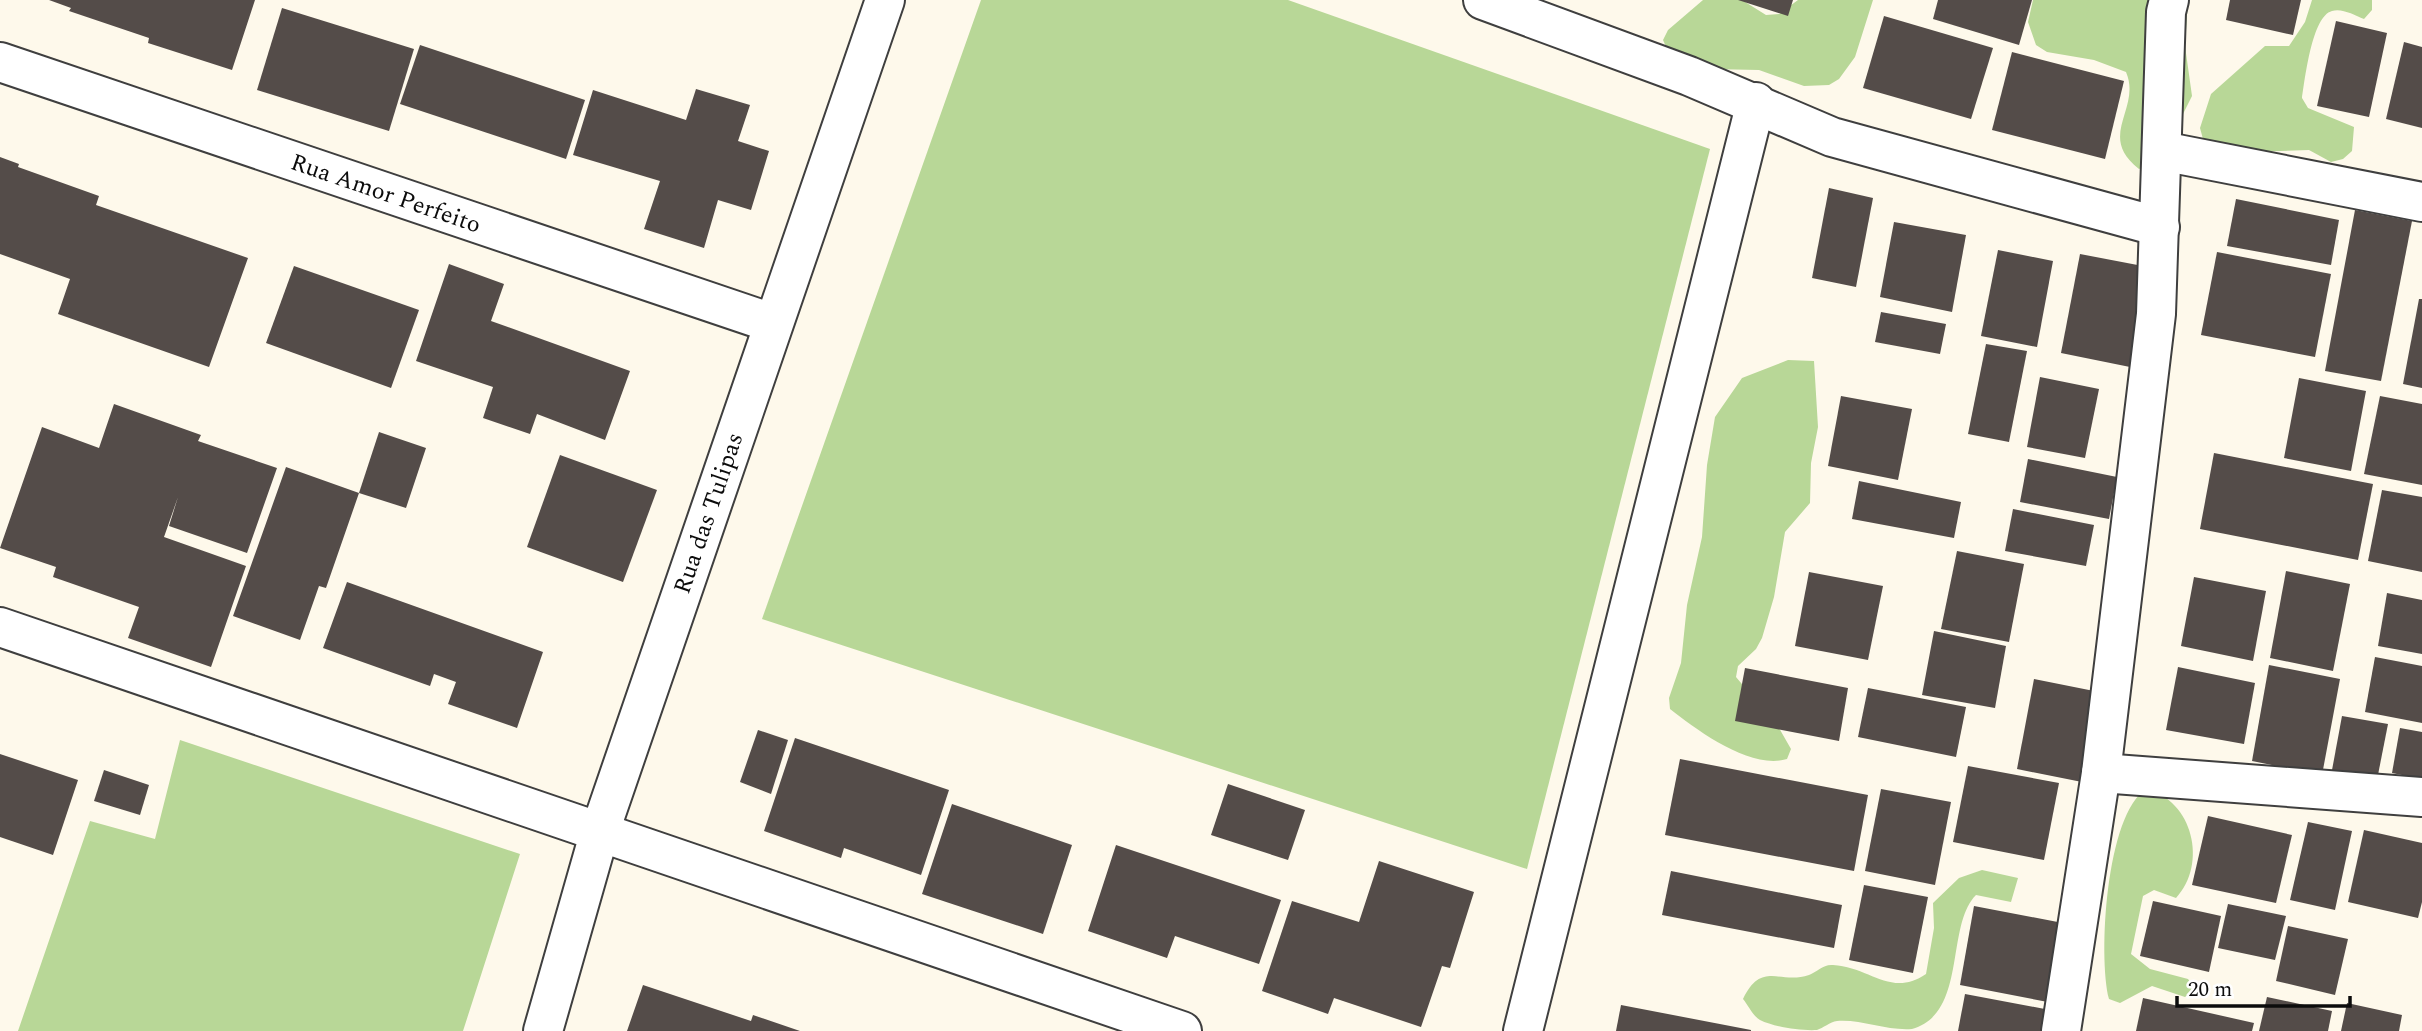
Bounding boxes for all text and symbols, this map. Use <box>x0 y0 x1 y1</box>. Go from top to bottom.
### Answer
street label: Rua Amor Perfeito <box>286 144 486 243</box>
street label: Rua das Tulipas <box>665 428 753 599</box>
scale bar <box>2177 964 2350 1008</box>
text: 20 m <box>2188 974 2232 1006</box>

